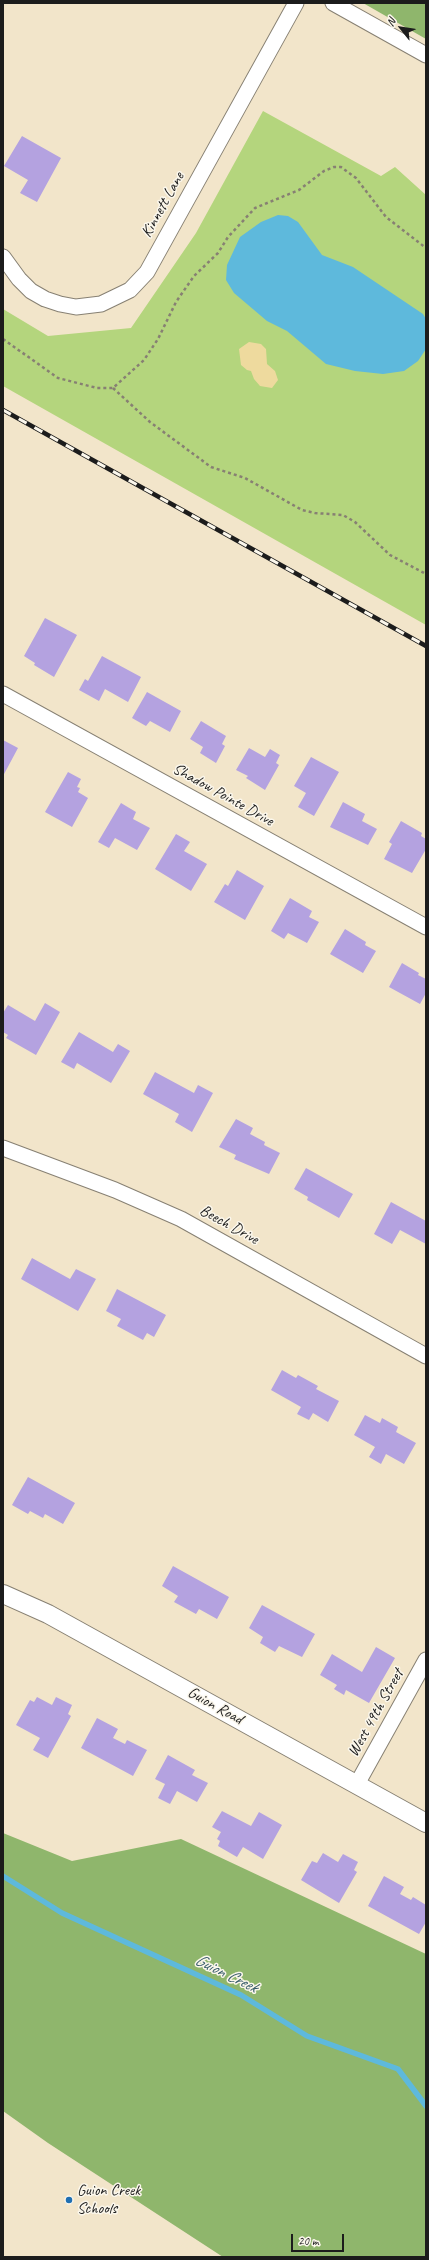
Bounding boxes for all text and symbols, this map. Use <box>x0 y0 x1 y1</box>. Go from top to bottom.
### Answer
north arrow <box>381 8 421 48</box>
text: N <box>383 16 398 28</box>
street label: Kinnett Lane <box>137 169 189 241</box>
street label: Shadow Pointe Drive <box>169 759 277 831</box>
street label: Beech Drive <box>196 1201 262 1249</box>
street label: West 49th Street <box>344 1666 408 1760</box>
street label: Guion Road <box>184 1683 246 1729</box>
water label: Guion Creek <box>191 1950 261 1998</box>
place label: Guion Creek Schools <box>77 2181 140 2219</box>
marker: Guion Creek Schools <box>64 2195 74 2205</box>
scale bar <box>293 2226 346 2252</box>
text: 20 m <box>298 2233 318 2249</box>

